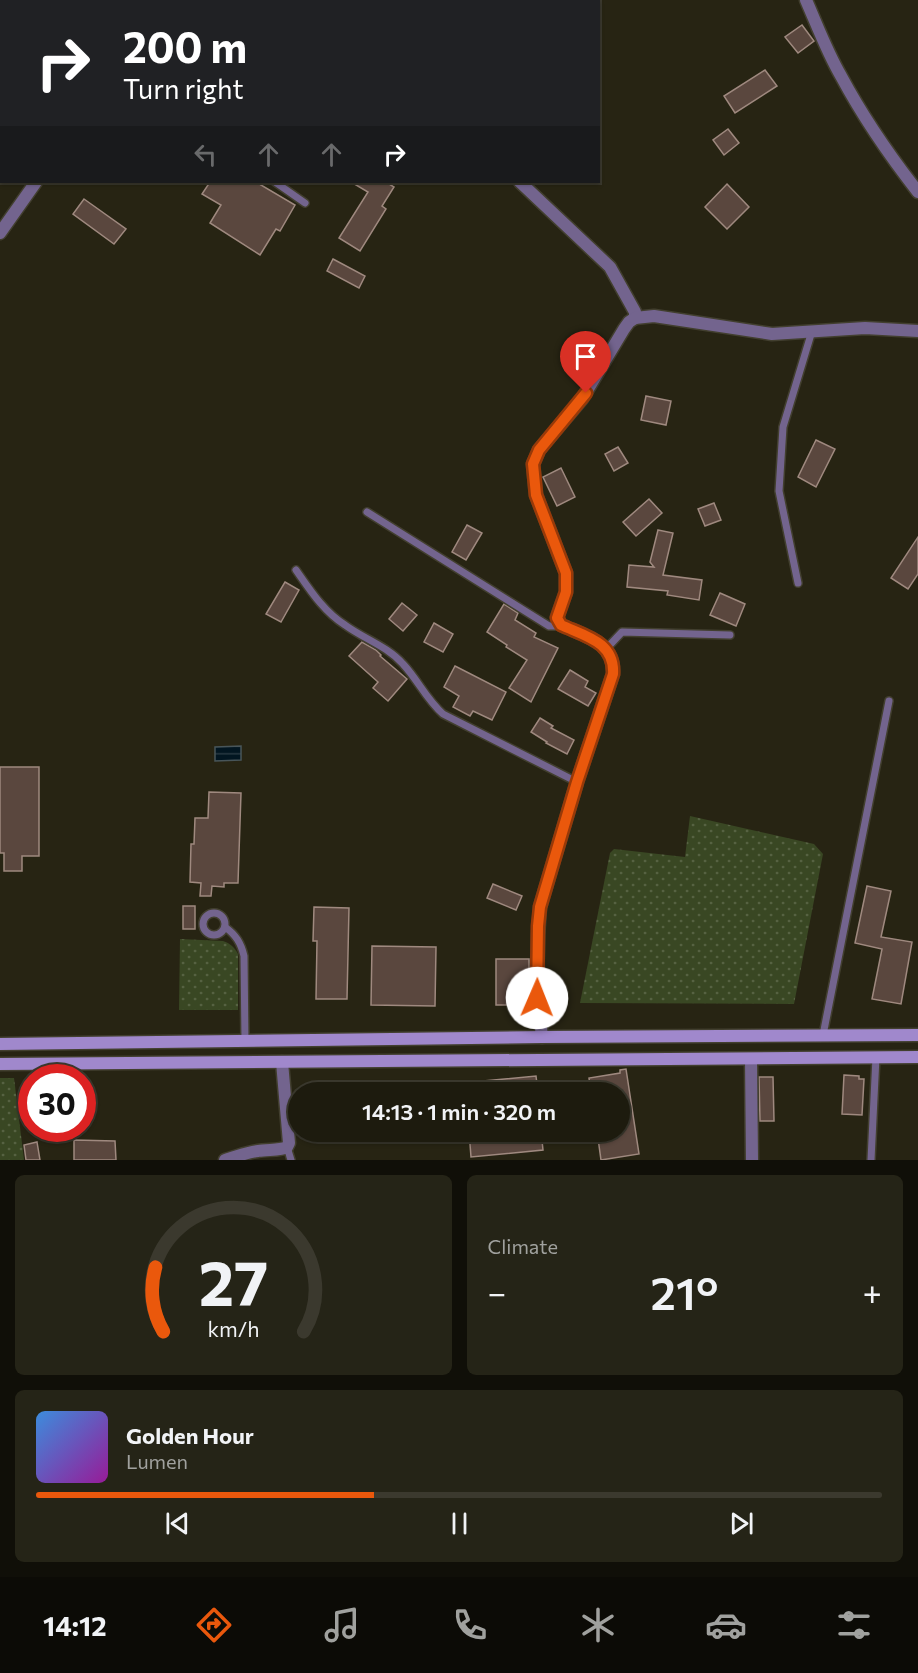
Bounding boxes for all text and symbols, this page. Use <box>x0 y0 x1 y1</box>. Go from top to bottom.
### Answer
text: 200 m <box>123 20 247 72</box>
icon: right <box>24 24 102 102</box>
text: Turn right <box>123 72 243 105</box>
icon: left <box>189 138 222 171</box>
icon: ahead <box>252 138 285 171</box>
icon: ahead <box>315 138 348 171</box>
icon: right <box>378 138 411 171</box>
pin <box>560 331 611 393</box>
icon: arrive <box>569 340 602 373</box>
position arrow <box>505 966 569 1030</box>
speed limit sign: 30 <box>18 1064 96 1142</box>
text: 14:13 · 1 min · 320 m <box>362 1098 556 1125</box>
text: Climate <box>488 1234 558 1258</box>
text: 27 <box>199 1243 268 1319</box>
text: 21° <box>651 1264 718 1319</box>
text: − <box>488 1271 506 1312</box>
text: + <box>863 1271 882 1312</box>
text: km/h <box>207 1315 259 1341</box>
text: Golden Hour <box>126 1422 254 1449</box>
text: Lumen <box>126 1449 188 1473</box>
icon: previous <box>161 1507 194 1540</box>
icon: pause <box>443 1507 476 1540</box>
icon: next <box>725 1507 758 1540</box>
icon: directions <box>193 1604 235 1646</box>
icon: music <box>321 1604 363 1646</box>
icon: phone <box>449 1604 491 1646</box>
icon: climate <box>577 1604 619 1646</box>
icon: car <box>705 1604 747 1646</box>
icon: filters <box>833 1604 875 1646</box>
text: 14:12 <box>43 1609 107 1642</box>

